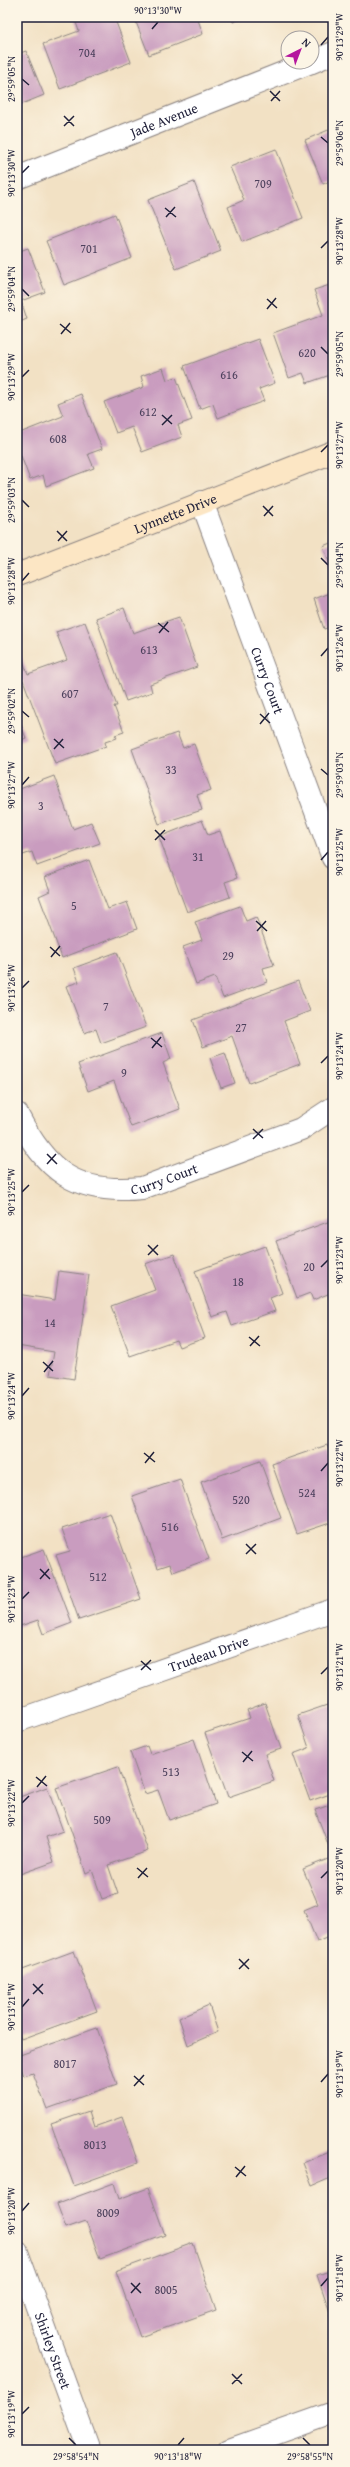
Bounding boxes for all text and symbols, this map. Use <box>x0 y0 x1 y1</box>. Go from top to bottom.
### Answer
text: 90°13'30"W <box>134 3 182 18</box>
text: 90°13'29"W <box>332 13 347 61</box>
north arrow <box>280 30 320 70</box>
text: N <box>299 34 315 51</box>
house number: 704 <box>78 44 96 61</box>
text: 29°59'05"N <box>4 56 19 102</box>
street label: Jade Avenue <box>125 97 201 143</box>
text: 29°59'06"N <box>332 120 347 166</box>
text: 90°13'30"W <box>4 149 19 197</box>
house number: 709 <box>254 175 272 192</box>
text: 90°13'28"W <box>332 217 347 265</box>
house number: 701 <box>80 240 98 257</box>
text: 29°59'04"N <box>4 266 19 312</box>
text: 29°59'05"N <box>332 331 347 377</box>
house number: 620 <box>298 344 316 361</box>
text: 90°13'29"W <box>4 353 19 401</box>
house number: 616 <box>220 366 238 383</box>
house number: 612 <box>139 403 157 420</box>
text: 90°13'27"W <box>332 421 347 469</box>
house number: 608 <box>49 430 67 447</box>
text: 29°59'03"N <box>4 477 19 523</box>
street label: Lynnette Drive <box>131 488 220 538</box>
text: 29°59'04"N <box>332 542 347 588</box>
text: 90°13'28"W <box>4 557 19 605</box>
text: 90°13'26"W <box>332 624 347 672</box>
house number: 613 <box>140 641 158 658</box>
street label: Curry Court <box>246 644 289 717</box>
house number: 607 <box>61 685 79 702</box>
text: 29°59'02"N <box>4 688 19 734</box>
text: 29°59'03"N <box>332 752 347 798</box>
text: 90°13'27"W <box>4 761 19 809</box>
house number: 33 <box>165 761 177 778</box>
house number: 3 <box>38 797 44 814</box>
text: 90°13'25"W <box>332 828 347 876</box>
house number: 31 <box>192 848 204 865</box>
house number: 5 <box>71 897 77 914</box>
house number: 29 <box>222 947 234 964</box>
text: 90°13'26"W <box>4 964 19 1012</box>
house number: 7 <box>103 998 109 1015</box>
house number: 27 <box>235 1019 247 1036</box>
text: 90°13'24"W <box>332 1032 347 1080</box>
house number: 9 <box>121 1064 127 1081</box>
street label: Curry Court <box>130 1158 201 1199</box>
text: 90°13'25"W <box>4 1168 19 1216</box>
text: 90°13'23"W <box>332 1236 347 1284</box>
house number: 20 <box>303 1258 315 1275</box>
house number: 18 <box>232 1273 244 1290</box>
house number: 14 <box>44 1314 56 1331</box>
text: 90°13'24"W <box>4 1372 19 1420</box>
text: 90°13'22"W <box>332 1439 347 1487</box>
house number: 524 <box>298 1484 316 1501</box>
house number: 520 <box>232 1491 250 1508</box>
house number: 516 <box>161 1518 179 1535</box>
house number: 512 <box>89 1568 107 1585</box>
text: 90°13'23"W <box>4 1575 19 1623</box>
street label: Trudeau Drive <box>166 1630 252 1677</box>
text: 90°13'21"W <box>332 1643 347 1691</box>
house number: 513 <box>162 1763 180 1780</box>
text: 90°13'22"W <box>4 1779 19 1827</box>
house number: 509 <box>93 1811 111 1828</box>
text: 90°13'20"W <box>332 1847 347 1895</box>
text: 90°13'21"W <box>4 1983 19 2031</box>
text: 90°13'19"W <box>332 2050 347 2098</box>
house number: 8017 <box>53 2055 77 2072</box>
house number: 8013 <box>83 2136 107 2153</box>
text: 90°13'20"W <box>4 2187 19 2235</box>
house number: 8009 <box>96 2204 120 2221</box>
text: 90°13'18"W <box>332 2254 347 2302</box>
house number: 8005 <box>154 2281 178 2298</box>
street label: Shirley Street <box>30 2309 76 2392</box>
text: 90°13'19"W <box>4 2390 19 2438</box>
text: 29°58'54"N <box>53 2449 99 2464</box>
text: 90°13'18"W <box>154 2449 202 2464</box>
text: 29°58'55"N <box>287 2449 333 2464</box>

